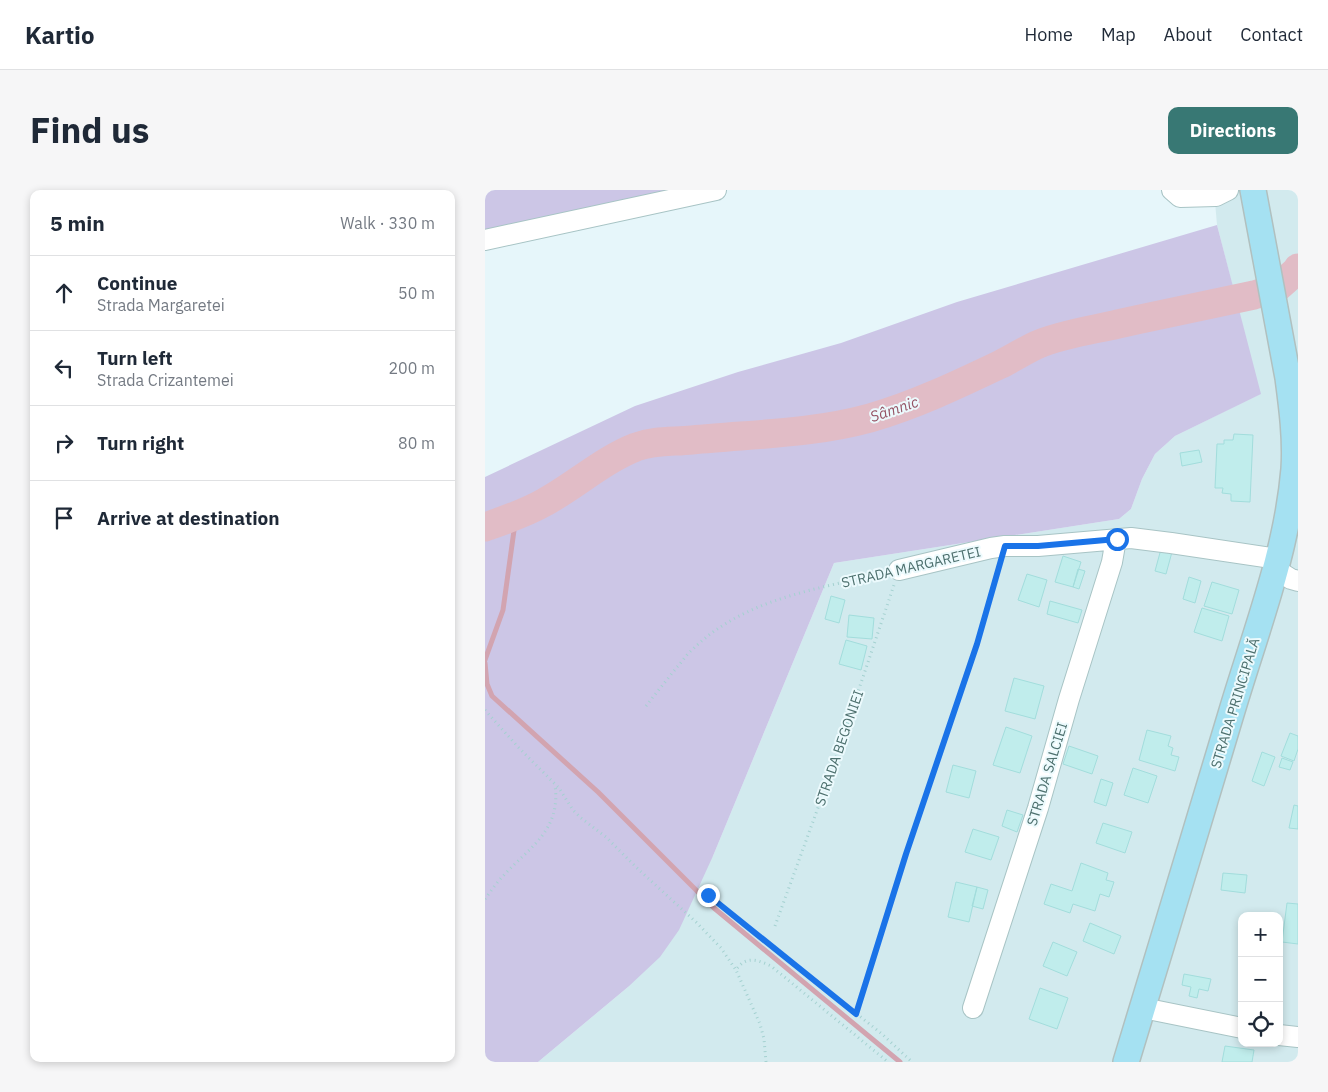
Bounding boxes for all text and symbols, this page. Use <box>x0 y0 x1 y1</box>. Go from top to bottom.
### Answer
text: Kartio <box>25 19 95 51</box>
text: Home <box>1025 23 1073 46</box>
text: Map <box>1101 23 1136 46</box>
text: About <box>1164 23 1212 46</box>
text: Contact <box>1240 23 1303 46</box>
text: Find us <box>30 107 149 153</box>
button: Directions <box>1168 107 1298 154</box>
text: 5 min <box>50 209 105 237</box>
text: Walk · 330 m <box>340 213 435 233</box>
text: Continue <box>97 271 177 295</box>
icon: ahead <box>50 279 78 307</box>
text: 50 m <box>398 283 435 303</box>
text: Strada Margaretei <box>97 295 225 315</box>
text: Turn left <box>97 346 173 370</box>
icon: left <box>50 354 78 382</box>
text: 200 m <box>388 358 435 378</box>
text: Strada Crizantemei <box>97 370 234 390</box>
water label: Sâmnic <box>867 392 921 426</box>
icon: right <box>50 429 78 457</box>
text: Turn right <box>97 431 184 455</box>
text: 80 m <box>398 433 435 453</box>
icon: arrive <box>50 504 78 532</box>
text: Arrive at destination <box>97 506 280 530</box>
route start <box>1106 528 1129 551</box>
street label: STRADA MARGARETEI <box>840 542 982 592</box>
street label: STRADA PRINCIPALĂ <box>1206 635 1263 771</box>
street label: STRADA BEGONIEI <box>811 688 867 808</box>
street label: STRADA SALCIEI <box>1023 720 1071 828</box>
route end <box>697 884 720 907</box>
map controls <box>1238 912 1283 1047</box>
button: + <box>1238 912 1283 957</box>
button: − <box>1238 957 1283 1002</box>
button: locate <box>1238 1002 1283 1047</box>

